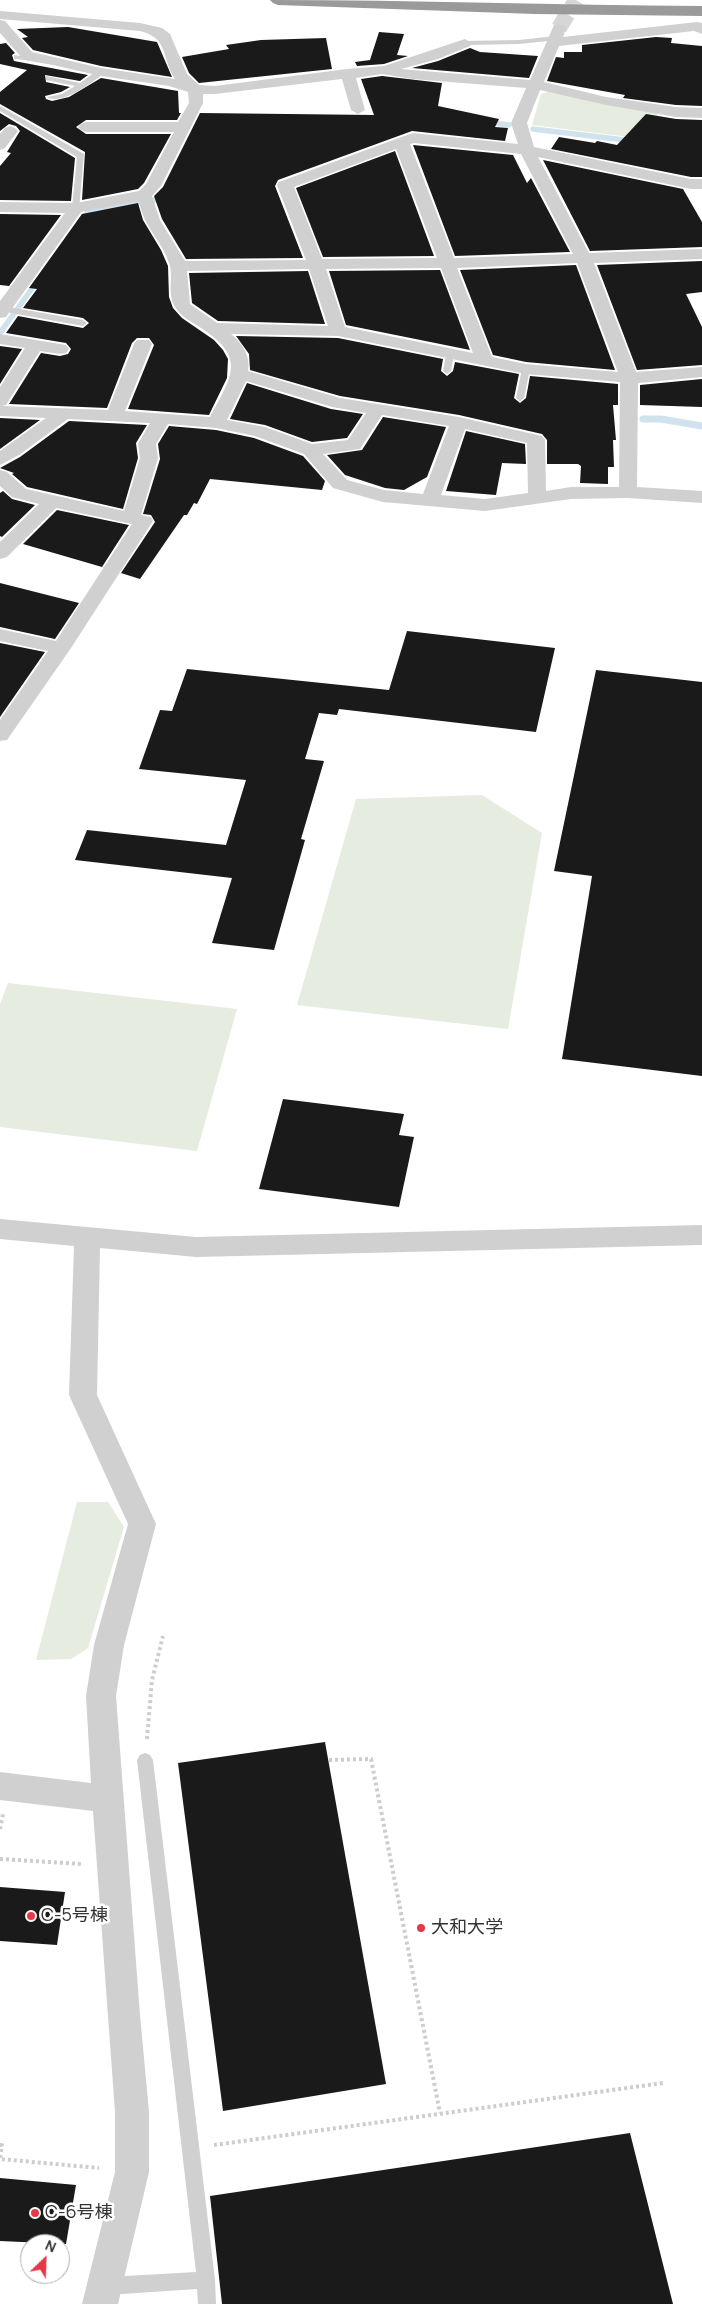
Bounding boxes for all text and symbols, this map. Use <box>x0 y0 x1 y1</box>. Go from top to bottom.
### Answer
place label: C-5号棟 <box>41 1905 108 1927</box>
marker: C-5号棟 <box>25 1910 37 1922</box>
place label: 大和大学 <box>431 1917 503 1939</box>
marker: 大和大学 <box>415 1922 427 1934</box>
place label: C-6号棟 <box>45 2202 113 2224</box>
marker: C-6号棟 <box>29 2207 41 2219</box>
north arrow <box>20 2234 70 2284</box>
text: N <box>42 2235 59 2256</box>

